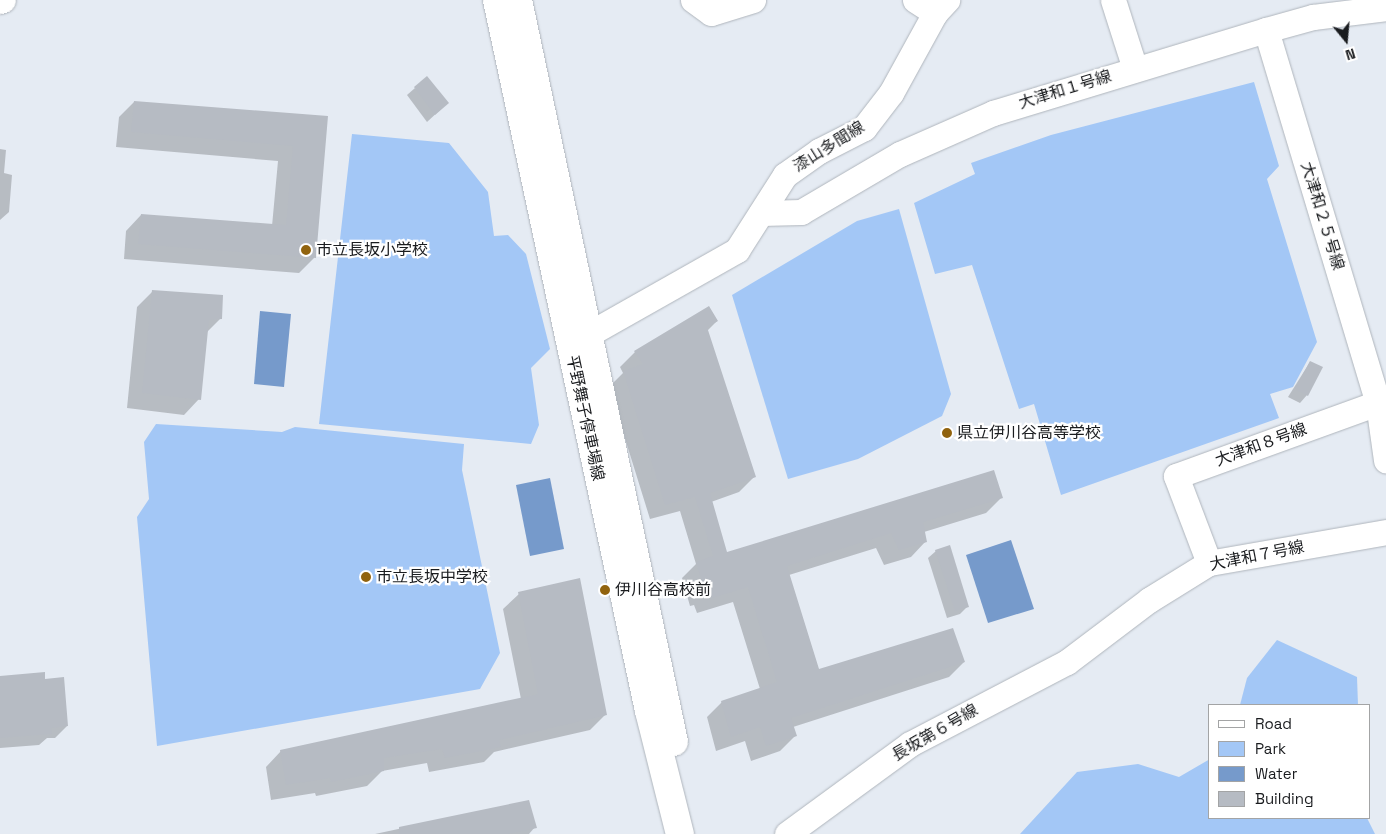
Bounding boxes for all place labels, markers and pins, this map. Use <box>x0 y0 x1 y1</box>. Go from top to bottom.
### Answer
place label: 市立長坂小学校 <box>316 240 428 260</box>
marker: 市立長坂小学校 <box>300 244 312 256</box>
place label: 県立伊川谷高等学校 <box>957 423 1101 443</box>
marker: 県立伊川谷高等学校 <box>941 427 953 439</box>
place label: 市立長坂中学校 <box>376 567 488 587</box>
marker: 市立長坂中学校 <box>360 571 372 583</box>
place label: 伊川谷高校前 <box>615 580 711 600</box>
marker: 伊川谷高校前 <box>599 584 611 596</box>

